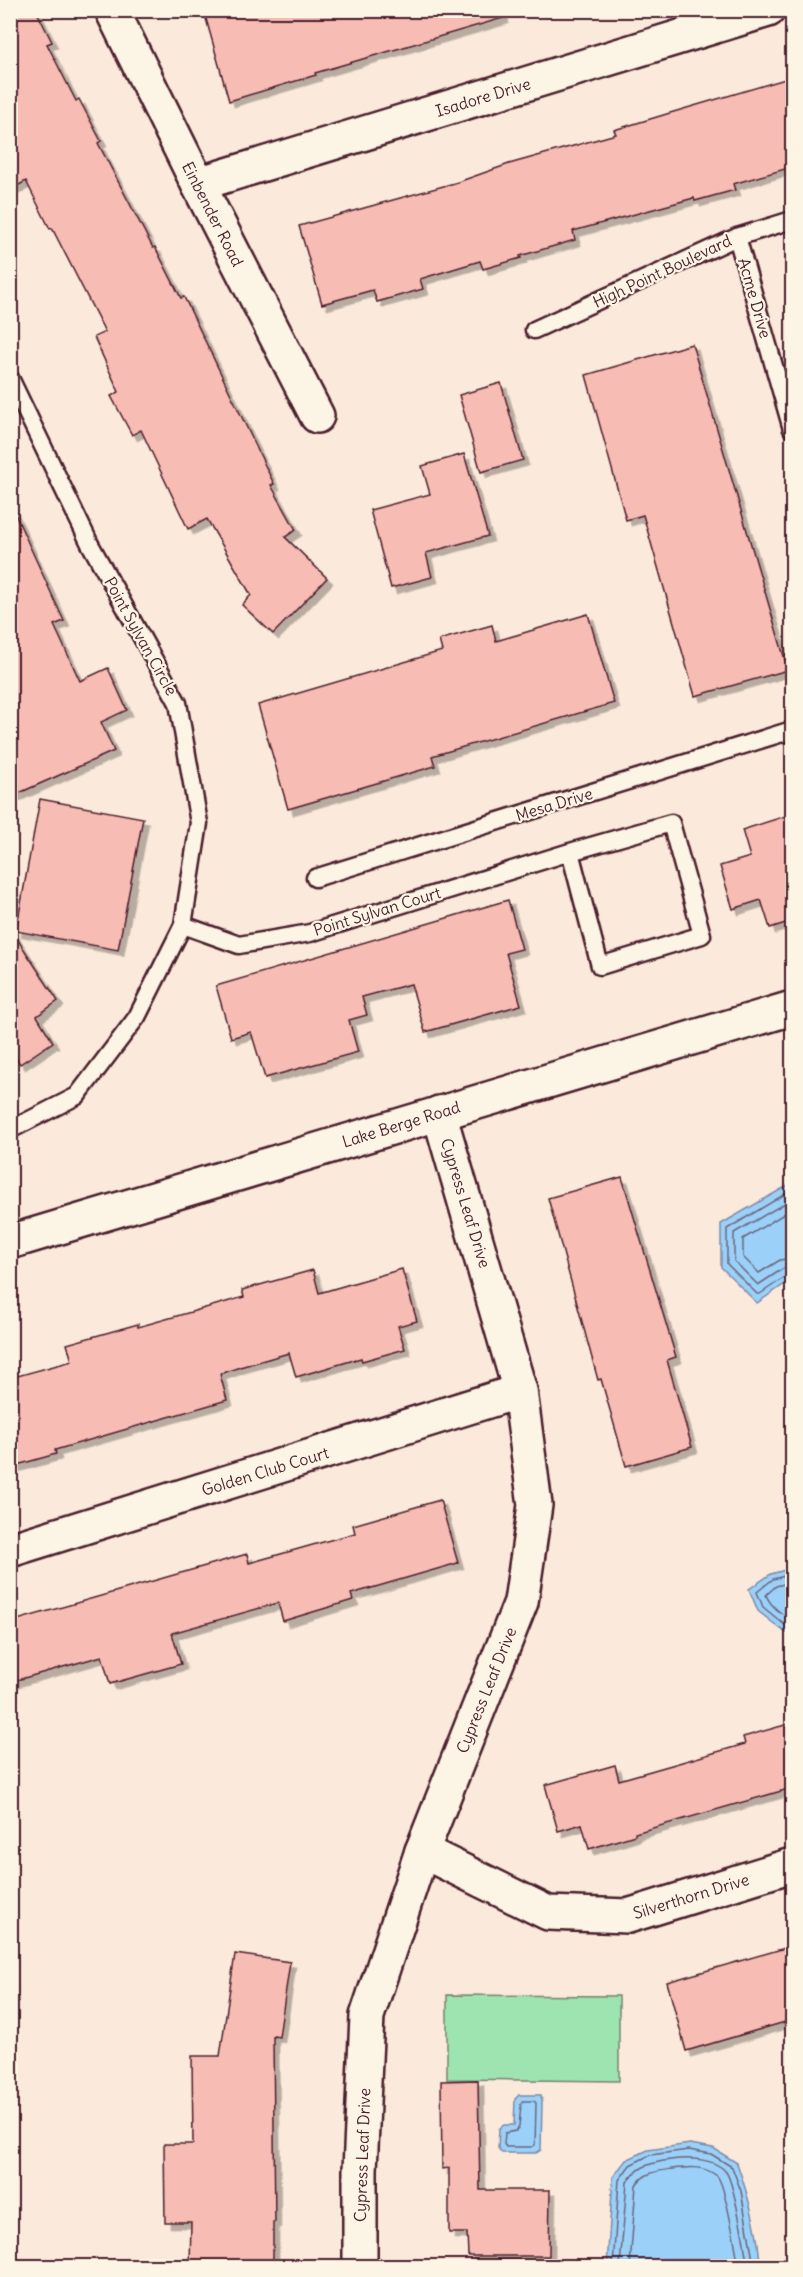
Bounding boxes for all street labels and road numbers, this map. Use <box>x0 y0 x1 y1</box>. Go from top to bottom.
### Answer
street label: Isadore Drive <box>433 73 533 121</box>
street label: Einbender Road <box>178 158 248 270</box>
street label: High Point Boulevard <box>589 230 735 312</box>
street label: Acme Drive <box>734 255 776 341</box>
street label: Point Sylvan Circle <box>100 573 182 699</box>
street label: Mesa Drive <box>513 783 595 825</box>
street label: Point Sylvan Court <box>311 882 444 940</box>
street label: Lake Berge Road <box>339 1097 463 1151</box>
street label: Cypress Leaf Drive <box>437 1136 495 1270</box>
street label: Golden Club Court <box>199 1442 332 1500</box>
street label: Cypress Leaf Drive <box>452 1624 520 1756</box>
street label: Silverthorn Drive <box>631 1869 751 1923</box>
street label: Cypress Leaf Drive <box>350 2087 374 2223</box>

